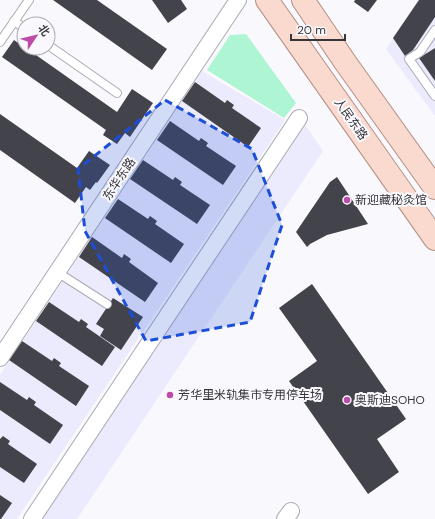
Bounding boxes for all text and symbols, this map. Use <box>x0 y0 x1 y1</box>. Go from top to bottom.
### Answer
north arrow <box>16 16 56 56</box>
scale bar <box>291 16 345 42</box>
text: 北 <box>35 22 53 39</box>
text: 20 m <box>297 22 326 38</box>
street label: 人民东路 <box>331 95 371 143</box>
street label: 东华东路 <box>99 155 139 203</box>
place label: 新迎藏秘灸馆 <box>355 192 427 208</box>
marker: 新迎藏秘灸馆 <box>342 195 352 205</box>
place label: 芳华里米轨集市专用停车场 <box>178 387 322 403</box>
marker: 芳华里米轨集市专用停车场 <box>165 390 175 400</box>
place label: 奥斯迪SOHO <box>355 392 425 408</box>
marker: 奥斯迪SOHO <box>342 395 352 405</box>

